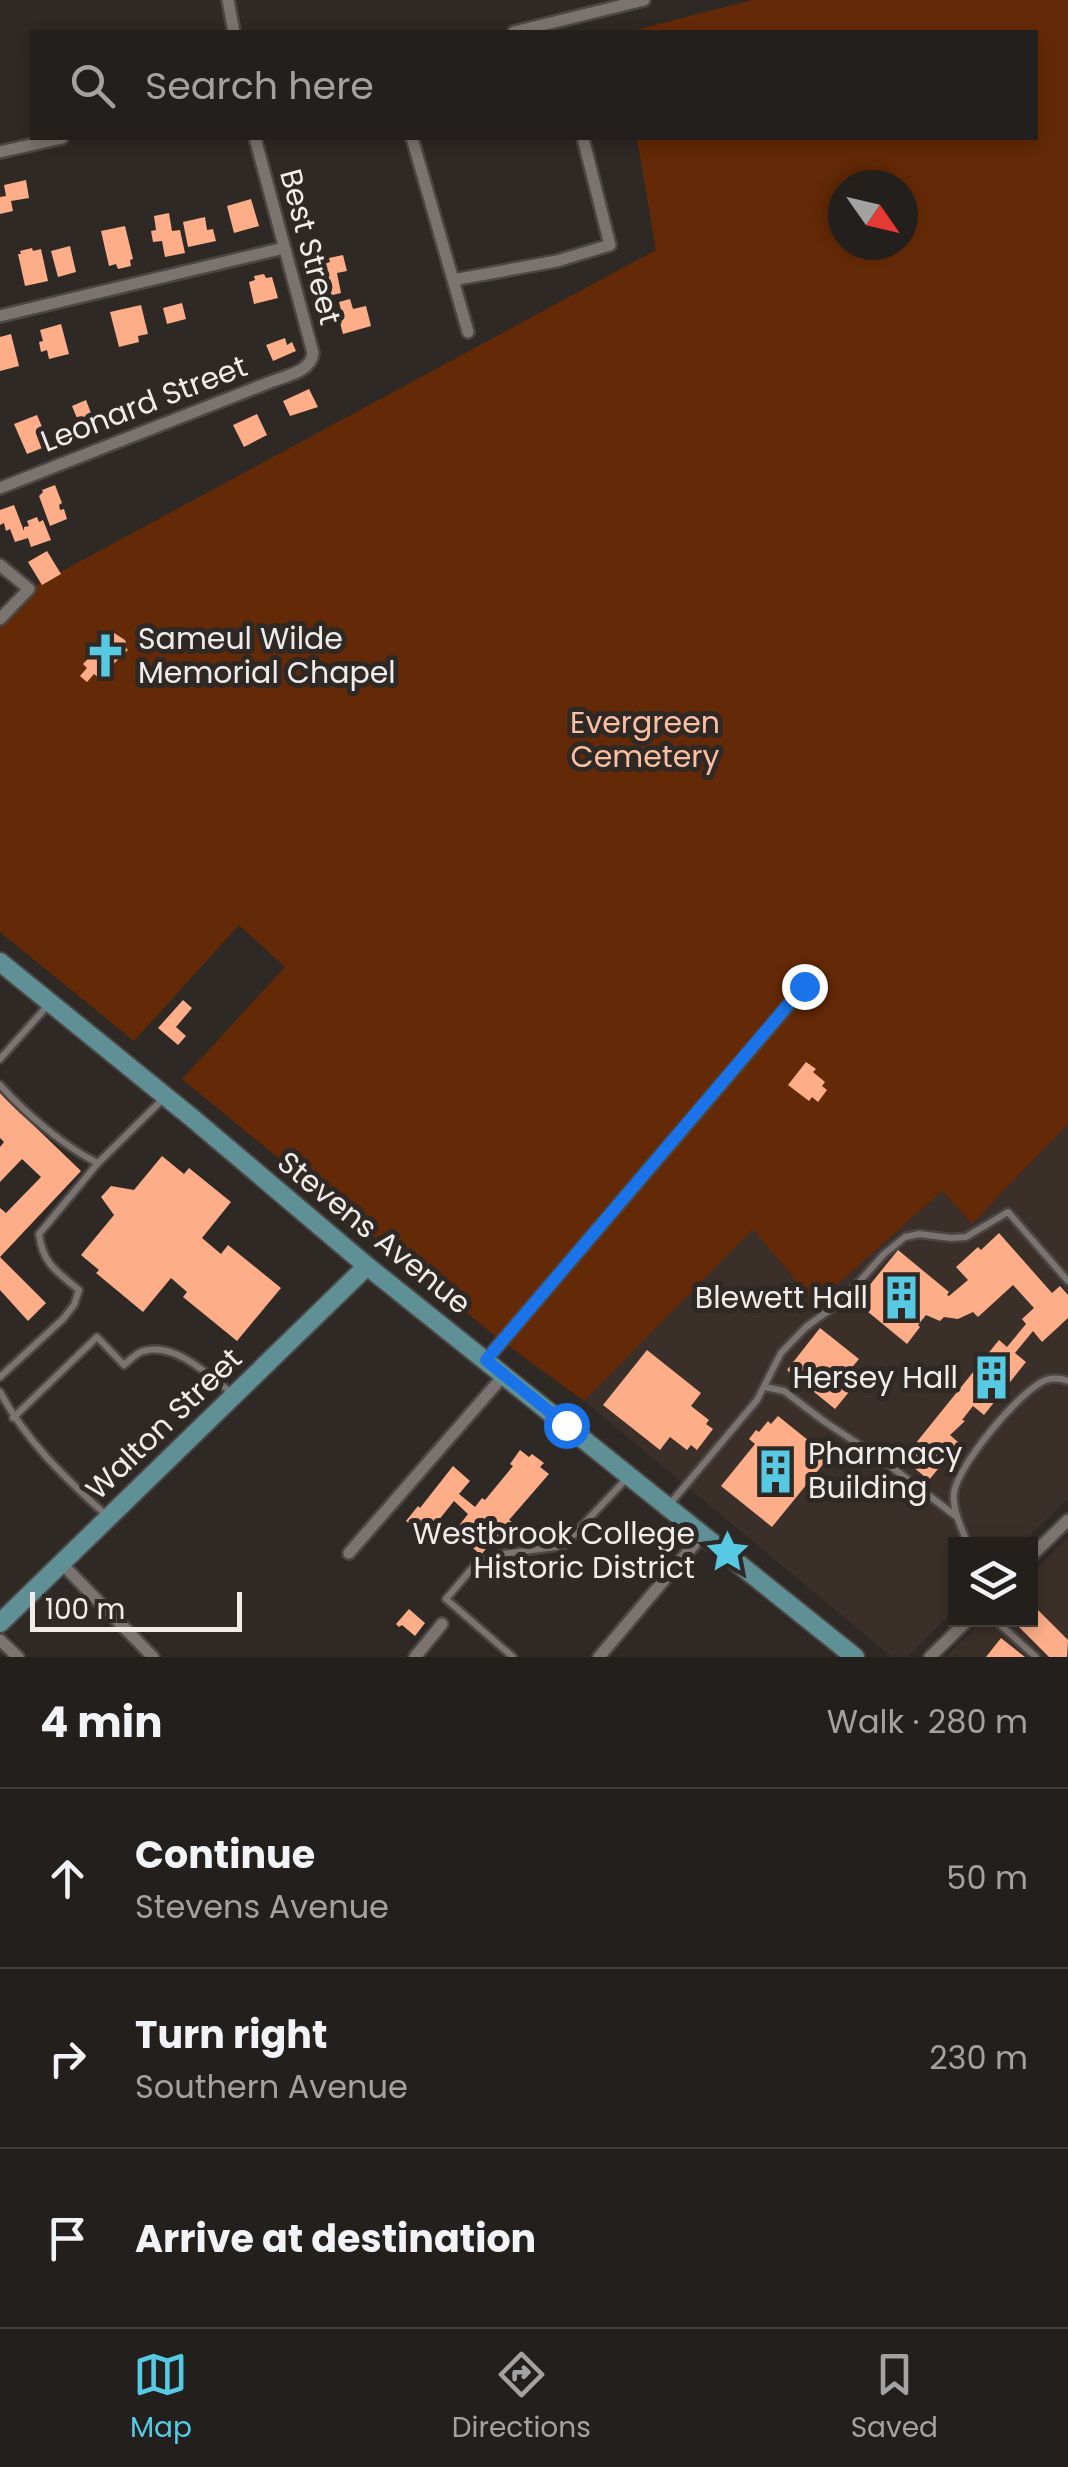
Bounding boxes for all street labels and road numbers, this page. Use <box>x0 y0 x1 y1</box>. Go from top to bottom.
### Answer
street label: Best Street <box>269 164 352 329</box>
street label: Leonard Street <box>35 344 253 463</box>
street label: Stevens Avenue <box>268 1141 480 1324</box>
street label: Walton Street <box>76 1338 251 1509</box>

